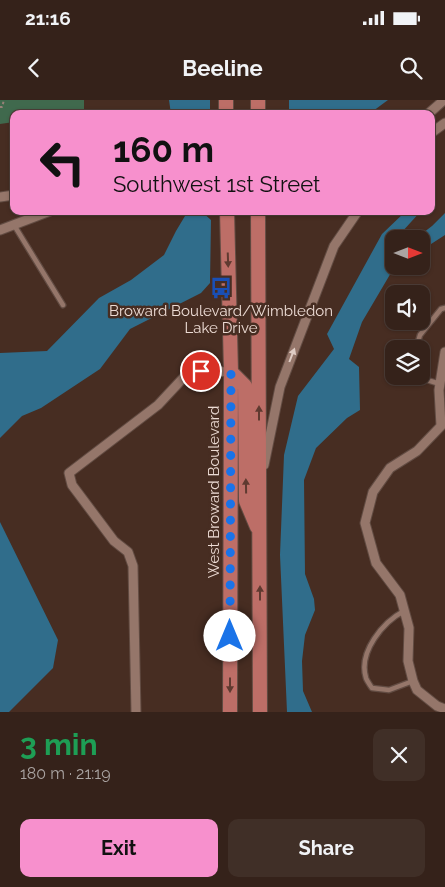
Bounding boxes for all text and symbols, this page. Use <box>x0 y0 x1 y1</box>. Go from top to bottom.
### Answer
text: 21:16 <box>25 7 71 29</box>
icon: back <box>20 54 48 82</box>
icon: search <box>397 54 425 82</box>
text: Beeline <box>182 55 263 81</box>
text: 160 m <box>113 129 214 170</box>
icon: left <box>30 130 95 195</box>
text: Southwest 1st Street <box>113 171 320 197</box>
north arrow <box>385 230 430 275</box>
map controls <box>385 230 430 385</box>
one-way arrow <box>224 252 232 268</box>
bus stop icon: Broward Boulevard/Wimbledon Lake Drive <box>208 275 234 301</box>
button: sound <box>385 285 430 330</box>
place label: Broward Boulevard/Wimbledon Lake Drive <box>109 302 333 337</box>
button: layers <box>385 340 430 385</box>
one-way arrow <box>288 347 296 362</box>
pin <box>180 350 222 392</box>
icon: arrive <box>187 357 215 385</box>
one-way arrow <box>255 405 263 421</box>
street label: West Broward Boulevard <box>205 406 223 578</box>
one-way arrow <box>242 478 250 494</box>
one-way arrow <box>256 585 264 601</box>
position arrow <box>203 609 255 661</box>
one-way arrow <box>226 677 234 693</box>
text: 3 min <box>20 727 98 762</box>
button: close <box>373 729 425 781</box>
text: 180 m · 21:19 <box>20 764 111 783</box>
button: Exit <box>20 819 218 877</box>
button: Share <box>228 819 425 877</box>

